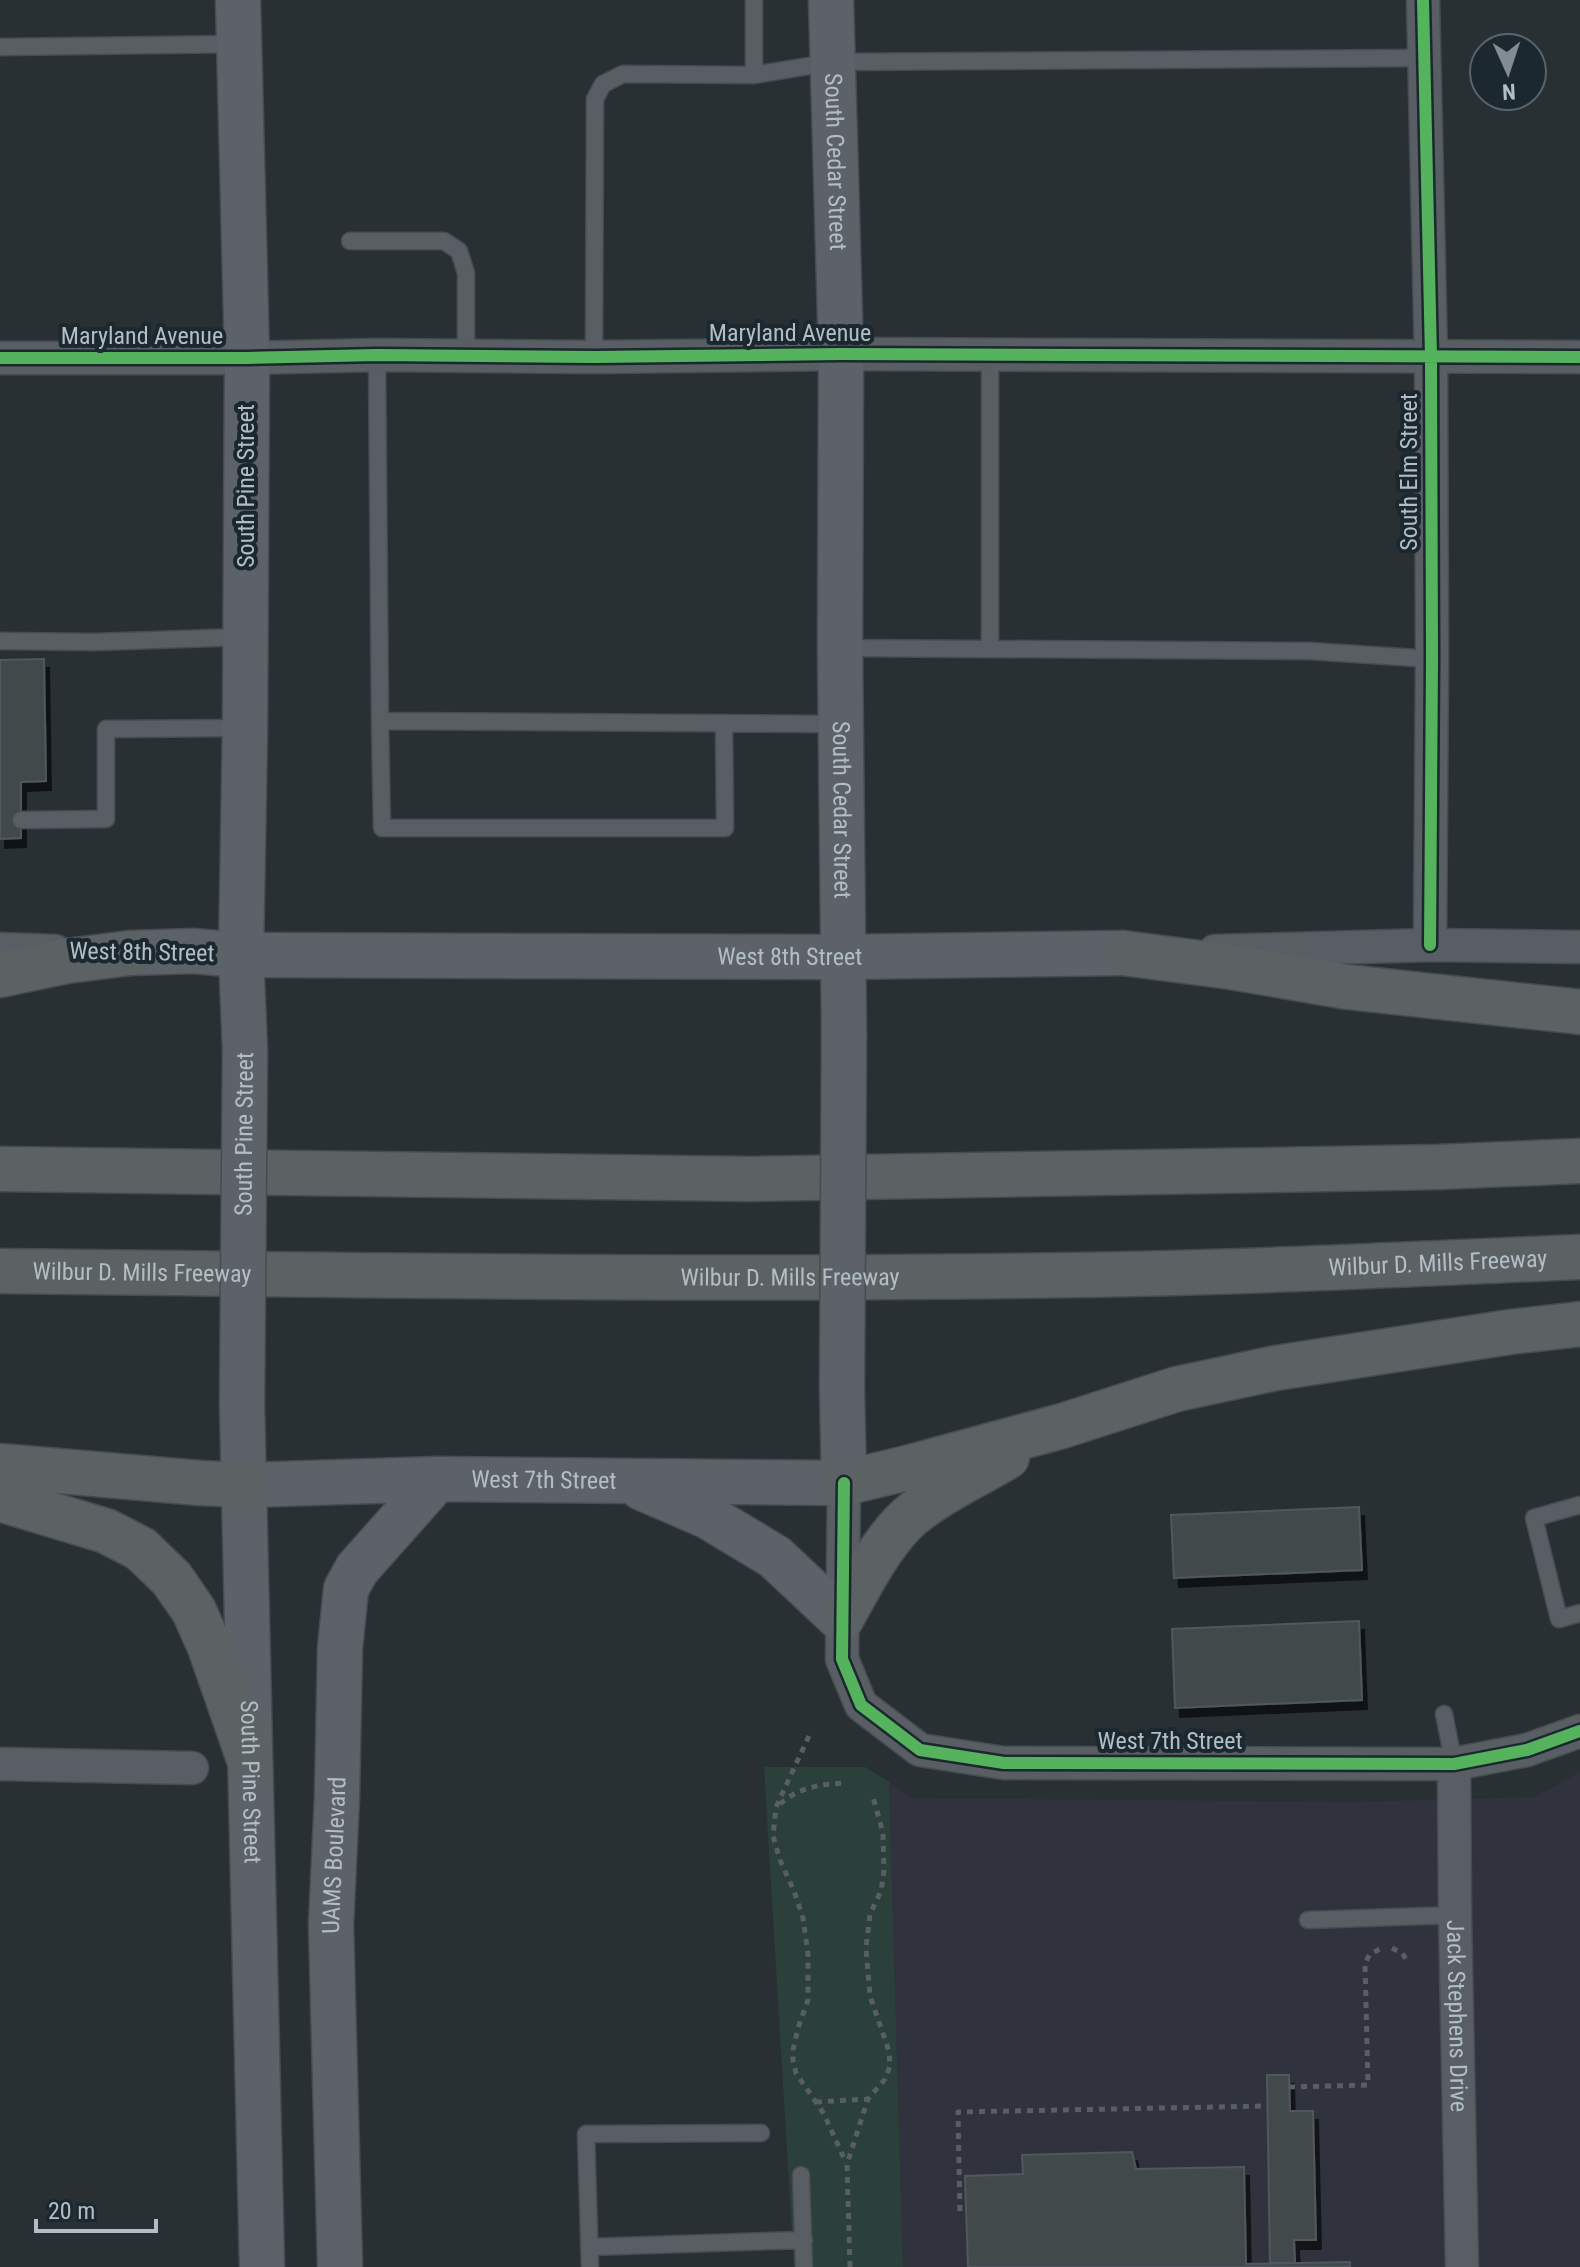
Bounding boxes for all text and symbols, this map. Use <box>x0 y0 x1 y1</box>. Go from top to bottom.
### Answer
north arrow <box>1468 32 1548 112</box>
street label: South Cedar Street <box>819 73 852 251</box>
text: N <box>1502 79 1516 104</box>
street label: Maryland Avenue <box>709 319 871 347</box>
street label: Maryland Avenue <box>61 322 223 350</box>
street label: South Elm Street <box>1395 393 1423 551</box>
street label: South Pine Street <box>232 404 260 568</box>
street label: South Cedar Street <box>827 721 857 899</box>
street label: West 8th Street <box>69 937 215 967</box>
street label: West 8th Street <box>717 943 863 971</box>
street label: South Pine Street <box>230 1052 259 1216</box>
street label: Wilbur D. Mills Freeway <box>1328 1244 1548 1282</box>
street label: Wilbur D. Mills Freeway <box>32 1257 252 1288</box>
street label: Wilbur D. Mills Freeway <box>681 1263 900 1292</box>
street label: West 7th Street <box>471 1465 617 1495</box>
street label: South Pine Street <box>235 1700 267 1864</box>
street label: West 7th Street <box>1097 1727 1243 1755</box>
street label: UAMS Boulevard <box>317 1776 351 1934</box>
street label: Jack Stephens Drive <box>1441 1920 1473 2112</box>
scale bar <box>36 2183 156 2233</box>
text: 20 m <box>48 2197 95 2225</box>

